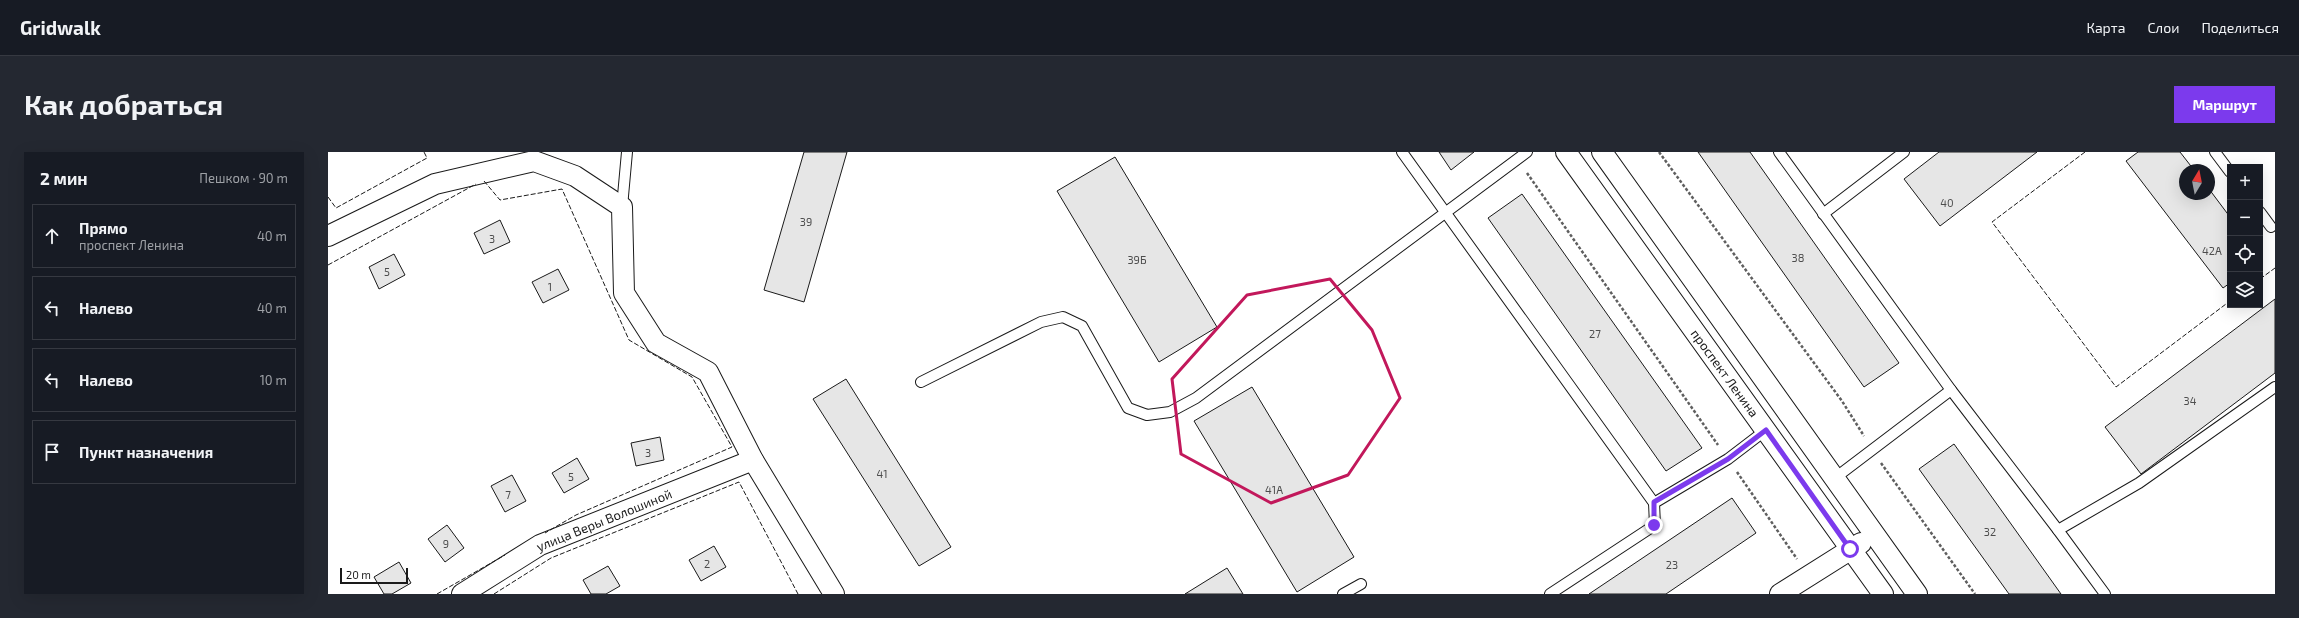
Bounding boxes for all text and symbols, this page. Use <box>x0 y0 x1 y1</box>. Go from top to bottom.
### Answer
text: Gridwalk <box>20 16 101 39</box>
text: Карта <box>2086 19 2125 36</box>
text: Слои <box>2147 19 2179 36</box>
text: Поделиться <box>2201 19 2279 36</box>
button: Маршрут <box>2174 86 2275 123</box>
text: Как добраться <box>24 87 223 121</box>
north arrow <box>2179 164 2215 200</box>
map controls <box>2227 164 2263 308</box>
button: + <box>2227 164 2263 200</box>
text: 2 мин <box>40 168 88 188</box>
text: Пешком · 90 m <box>199 170 288 186</box>
house number: 40 <box>1940 196 1954 209</box>
button: − <box>2227 200 2263 236</box>
house number: 39 <box>800 215 812 228</box>
text: Прямо <box>79 219 128 237</box>
icon: ahead <box>41 225 63 247</box>
text: 40 m <box>257 228 287 244</box>
house number: 3 <box>489 232 495 245</box>
button: locate <box>2227 236 2263 272</box>
text: проспект Ленина <box>79 237 184 253</box>
house number: 42А <box>2202 244 2222 257</box>
house number: 38 <box>1792 251 1804 264</box>
house number: 39Б <box>1128 253 1147 266</box>
house number: 5 <box>384 265 390 278</box>
button: layers <box>2227 272 2263 308</box>
house number: 1 <box>548 280 552 293</box>
icon: left <box>41 297 63 319</box>
text: Налево <box>79 299 133 317</box>
text: 40 m <box>257 300 287 316</box>
street label: проспект Ленина <box>1688 326 1762 420</box>
house number: 27 <box>1589 327 1601 340</box>
icon: left <box>41 369 63 391</box>
text: Налево <box>79 371 133 389</box>
text: 10 m <box>260 372 287 388</box>
house number: 34 <box>2184 394 2197 407</box>
icon: arrive <box>41 441 63 463</box>
text: Пункт назначения <box>79 443 213 461</box>
house number: 3 <box>645 446 651 459</box>
house number: 41 <box>876 467 888 480</box>
house number: 5 <box>568 470 574 483</box>
house number: 41А <box>1265 483 1283 496</box>
street label: улица Веры Волошиной <box>534 485 674 555</box>
house number: 7 <box>505 488 511 501</box>
route end <box>1645 516 1663 534</box>
house number: 32 <box>1984 525 1996 538</box>
house number: 9 <box>443 537 449 550</box>
route start <box>1841 540 1859 558</box>
house number: 2 <box>704 557 710 570</box>
house number: 23 <box>1666 558 1678 571</box>
scale bar <box>340 566 408 585</box>
text: 20 m <box>346 568 371 581</box>

